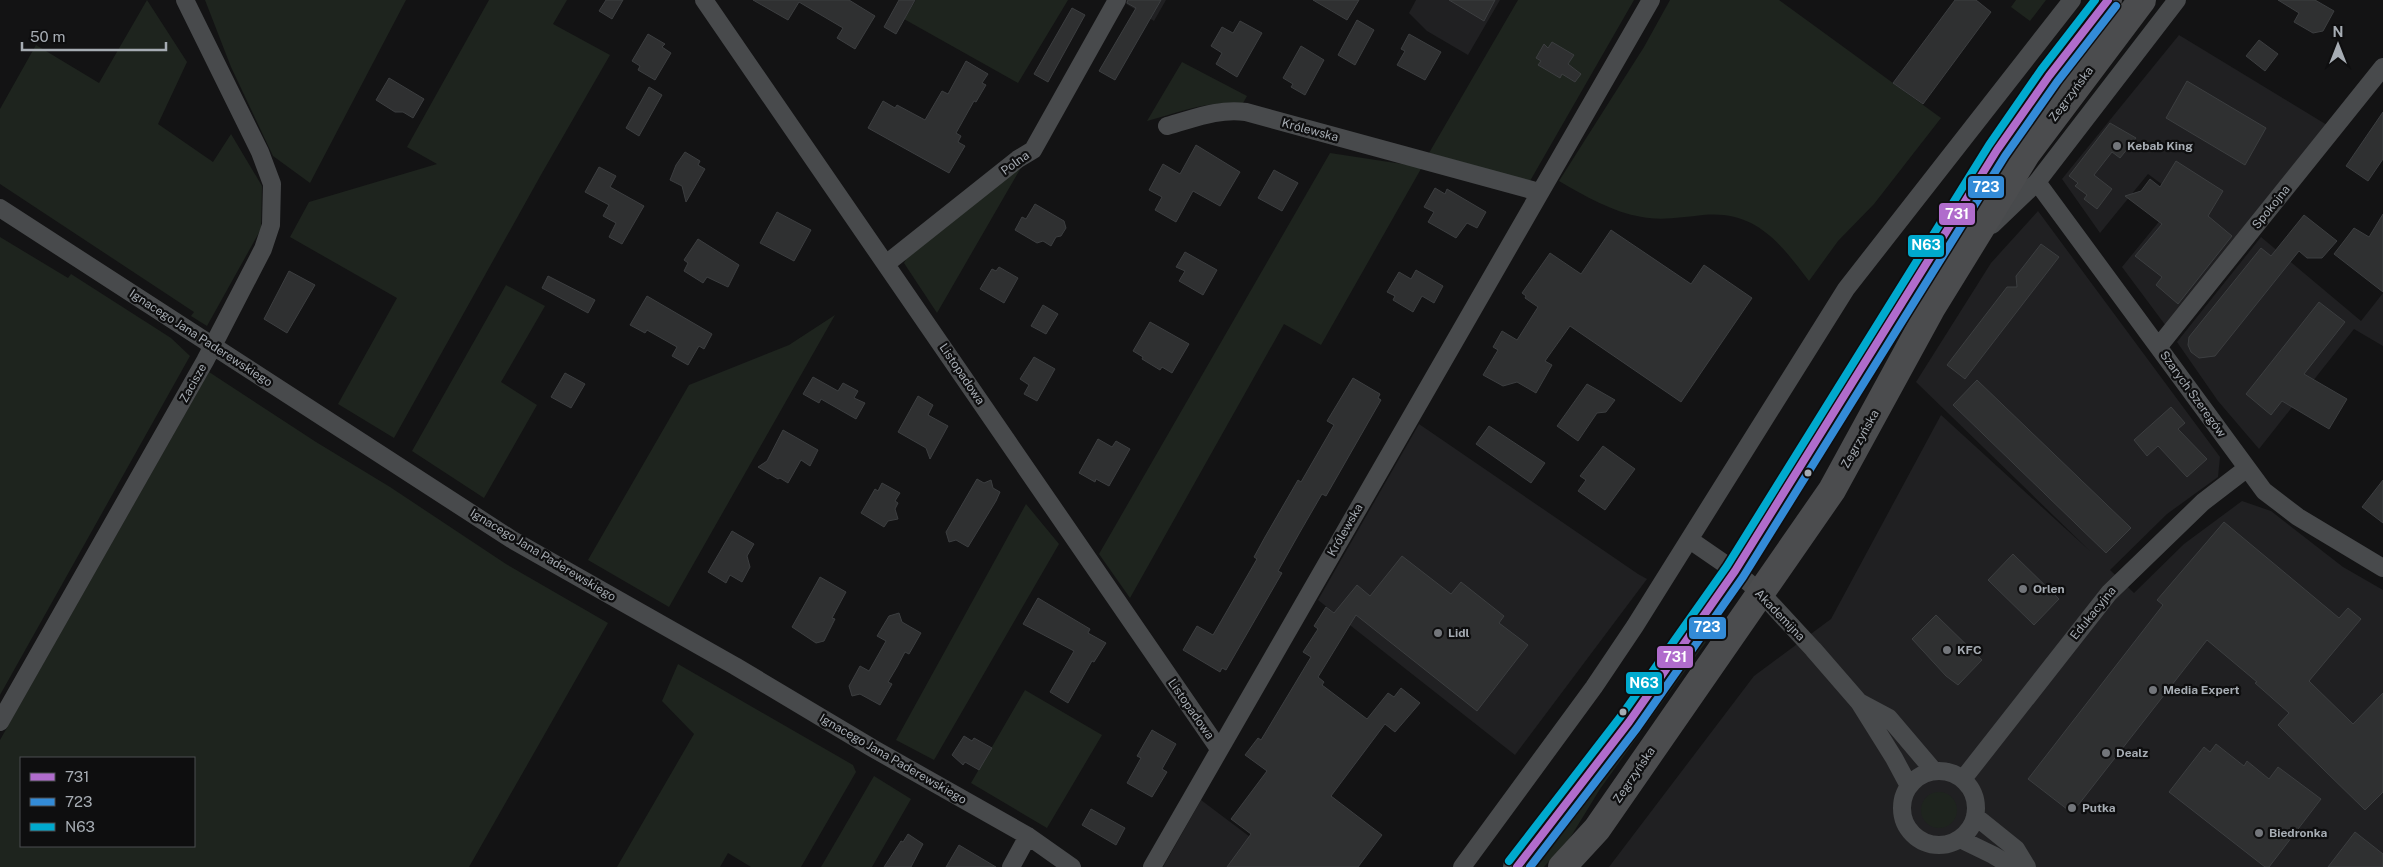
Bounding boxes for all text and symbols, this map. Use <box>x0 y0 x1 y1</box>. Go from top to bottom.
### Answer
scale bar <box>22 20 166 52</box>
north arrow <box>2313 20 2363 70</box>
text: N <box>2333 24 2343 40</box>
text: 50 m <box>30 28 65 45</box>
street label: Zegrzyńska <box>2046 64 2096 124</box>
street label: Królewska <box>1280 116 1340 144</box>
place label: Kebab King <box>2127 139 2193 153</box>
marker: Kebab King <box>2111 140 2123 152</box>
street label: Polna <box>998 148 1032 178</box>
line badge: 723 <box>1967 175 2005 199</box>
text: 723 <box>1972 179 2000 195</box>
street label: Spokojna <box>2249 182 2293 232</box>
line badge: 731 <box>1938 202 1976 226</box>
text: 731 <box>1945 206 1969 222</box>
line badge: N63 <box>1907 234 1945 258</box>
text: N63 <box>1911 237 1941 253</box>
street label: Ignacego Jana Paderewskiego <box>127 287 275 390</box>
street label: Listopadowa <box>936 341 988 407</box>
street label: Szarych Szeregów <box>2157 348 2229 440</box>
street label: Zacisze <box>177 361 209 405</box>
street label: Zegrzyńska <box>1838 407 1882 471</box>
unlabelled marker <box>1803 468 1813 478</box>
street label: Królewska <box>1324 501 1366 559</box>
street label: Ignacego Jana Paderewskiego <box>468 506 619 604</box>
place label: Orlen <box>2033 582 2065 596</box>
marker: Orlen <box>2017 583 2029 595</box>
street label: Edukacyjna <box>2067 584 2119 642</box>
street label: Akademijna <box>1752 586 1808 644</box>
line badge: 723 <box>1688 616 1727 640</box>
text: 723 <box>1693 619 1721 635</box>
place label: Lidl <box>1448 626 1469 640</box>
marker: Lidl <box>1432 627 1444 639</box>
place label: KFC <box>1957 643 1982 657</box>
marker: KFC <box>1941 644 1953 656</box>
line badge: 731 <box>1656 645 1694 669</box>
text: 731 <box>1663 649 1687 665</box>
line badge: N63 <box>1625 671 1663 695</box>
text: N63 <box>1629 675 1659 691</box>
street label: Listopadowa <box>1165 676 1217 742</box>
place label: Media Expert <box>2163 683 2240 697</box>
marker: Media Expert <box>2147 684 2159 696</box>
unlabelled marker <box>1618 707 1628 717</box>
street label: Ignacego Jana Paderewskiego <box>817 711 969 807</box>
street label: Zegrzyńska <box>1610 744 1658 806</box>
place label: Dealz <box>2116 746 2148 760</box>
marker: Dealz <box>2100 747 2112 759</box>
legend <box>20 757 195 847</box>
text: 731 <box>65 768 89 785</box>
text: 723 <box>65 793 93 810</box>
place label: Putka <box>2082 801 2116 815</box>
marker: Putka <box>2066 802 2078 814</box>
text: N63 <box>65 818 95 835</box>
place label: Biedronka <box>2269 826 2327 840</box>
marker: Biedronka <box>2253 827 2265 839</box>

